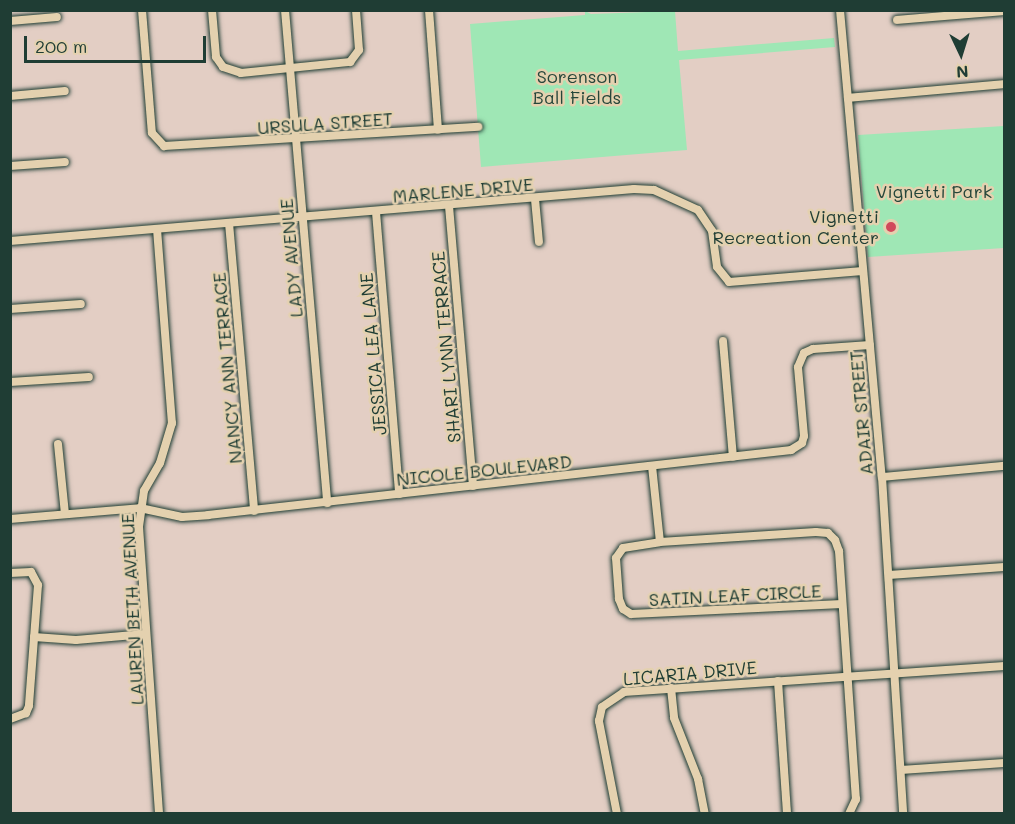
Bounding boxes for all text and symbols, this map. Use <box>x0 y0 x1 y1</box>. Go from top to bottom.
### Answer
scale bar <box>27 24 208 62</box>
north arrow <box>931 24 991 84</box>
text: 200 m <box>35 34 87 58</box>
text: N <box>955 62 969 83</box>
park label: Sorenson Ball Fields <box>533 66 621 109</box>
street label: URSULA STREET <box>257 107 393 139</box>
street label: MARLENE DRIVE <box>392 173 534 207</box>
park label: Vignetti Park <box>876 180 992 202</box>
street label: LADY AVENUE <box>275 198 307 318</box>
place label: Vignetti Recreation Center <box>712 206 879 248</box>
marker: Vignetti Recreation Center <box>884 220 898 234</box>
street label: SHARI LYNN TERRACE <box>427 250 465 444</box>
street label: NANCY ANN TERRACE <box>208 271 246 465</box>
street label: JESSICA LEA LANE <box>355 272 391 436</box>
street label: ADAIR STREET <box>845 350 877 476</box>
street label: NICOLE BOULEVARD <box>395 450 573 490</box>
street label: LAUREN BETH AVENUE <box>116 512 148 706</box>
street label: SATIN LEAF CIRCLE <box>648 580 822 610</box>
street label: LICARIA DRIVE <box>622 656 758 690</box>

